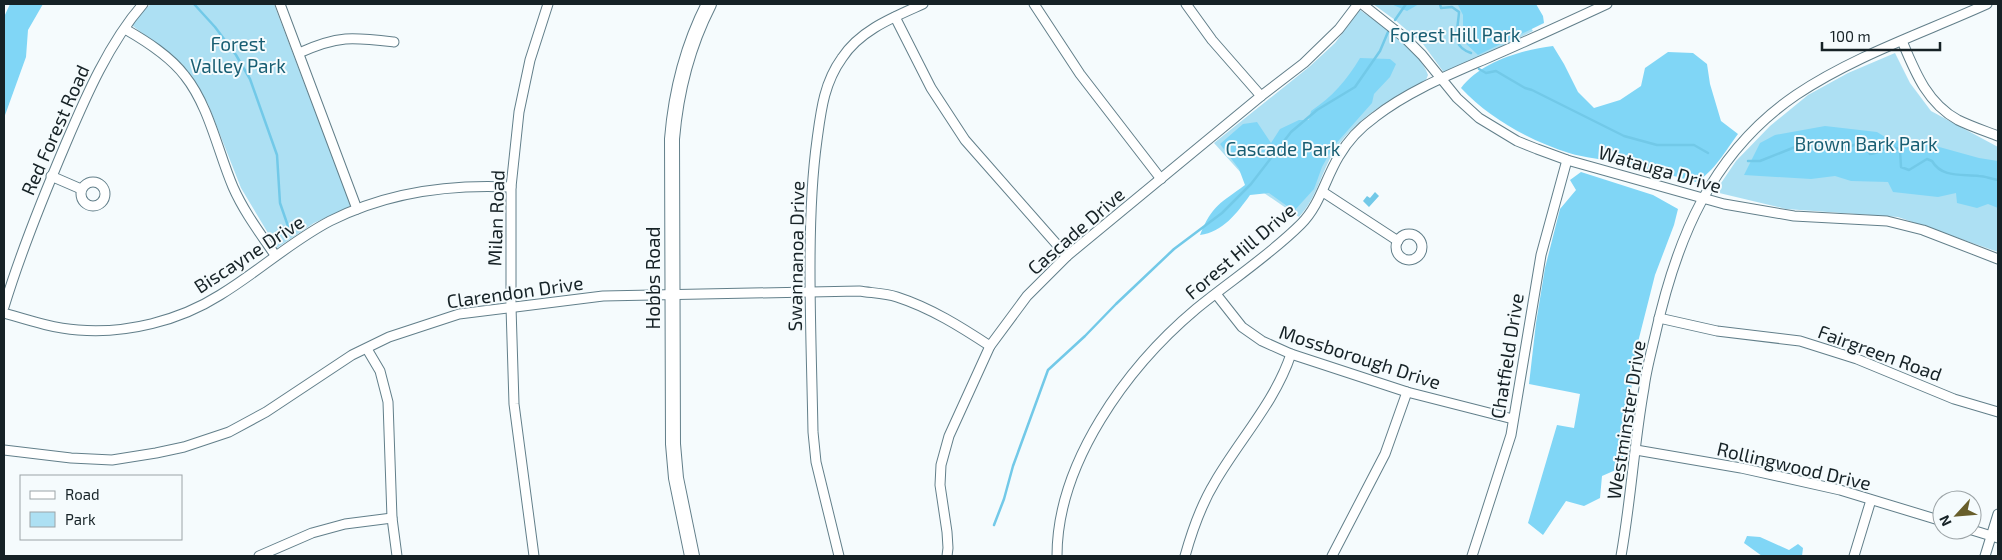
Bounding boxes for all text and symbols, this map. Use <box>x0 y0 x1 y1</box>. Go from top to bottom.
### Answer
scale bar <box>1822 20 1940 52</box>
park label: Forest Hill Park <box>1390 23 1521 46</box>
text: 100 m <box>1830 27 1871 45</box>
park label: Forest Valley Park <box>190 32 286 77</box>
street label: Red Forest Road <box>16 61 94 199</box>
park label: Brown Bark Park <box>1794 132 1938 155</box>
park label: Cascade Park <box>1226 137 1341 160</box>
street label: Watauga Drive <box>1596 140 1724 197</box>
street label: Milan Road <box>482 169 509 267</box>
street label: Swannanoa Drive <box>783 180 808 332</box>
street label: Cascade Drive <box>1022 182 1129 279</box>
street label: Forest Hill Drive <box>1180 198 1300 303</box>
street label: Biscayne Drive <box>189 209 308 298</box>
street label: Hobbs Road <box>641 227 664 329</box>
street label: Clarendon Drive <box>445 271 585 312</box>
street label: Chatfield Drive <box>1485 291 1528 421</box>
street label: Mossborough Drive <box>1277 320 1444 393</box>
street label: Fairgreen Road <box>1815 320 1945 386</box>
street label: Westminster Drive <box>1602 339 1649 501</box>
street label: Rollingwood Drive <box>1715 437 1873 494</box>
legend <box>20 475 182 540</box>
text: Road <box>65 485 100 503</box>
north arrow <box>1932 490 1982 540</box>
text: Park <box>65 510 96 528</box>
text: N <box>1935 513 1955 529</box>

